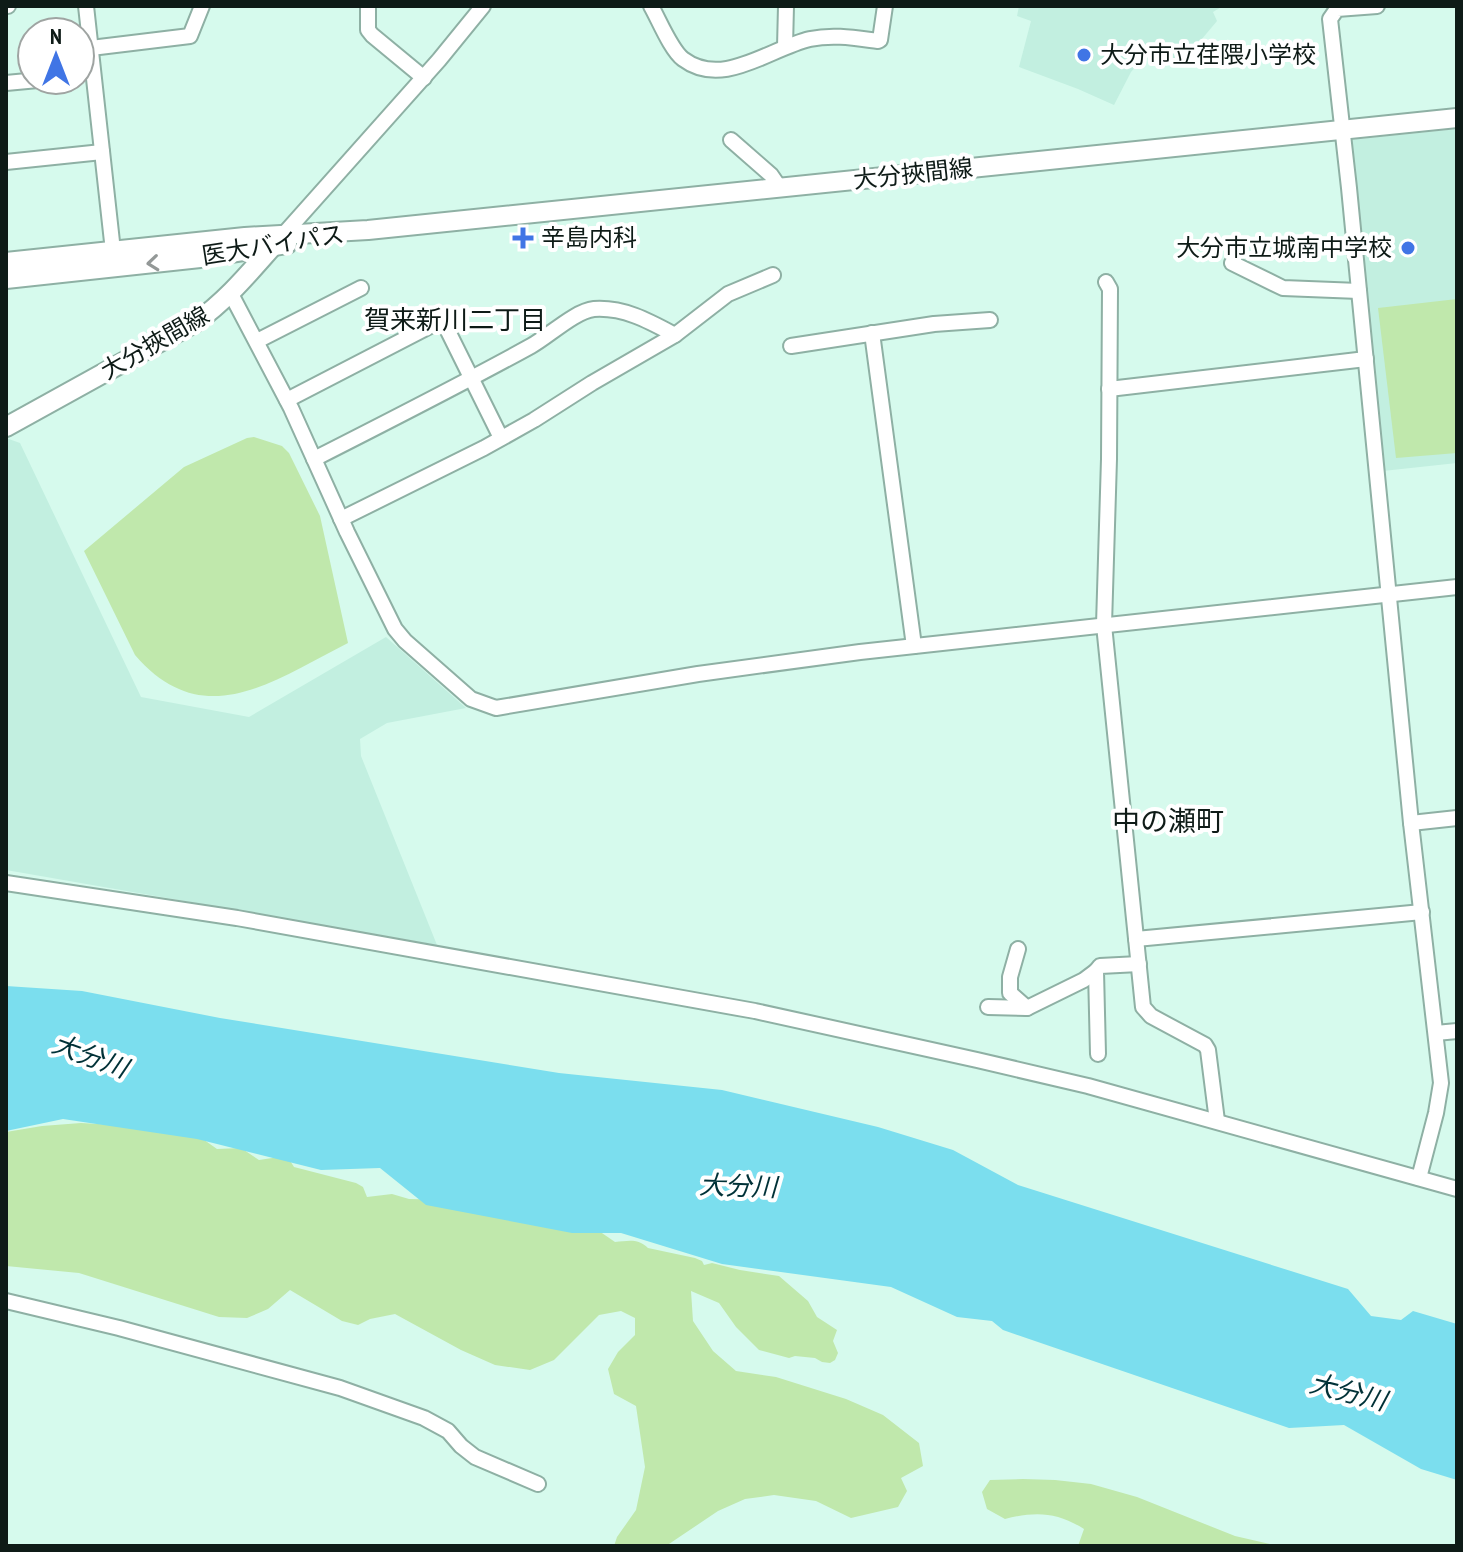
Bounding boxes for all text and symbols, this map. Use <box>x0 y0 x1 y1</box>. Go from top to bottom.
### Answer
north arrow <box>16 16 96 96</box>
text: N <box>50 22 62 50</box>
place label: 大分市立荏隈小学校 <box>1100 39 1316 70</box>
marker: 大分市立荏隈小学校 <box>1075 46 1093 64</box>
street label: 大分挾間線 <box>852 152 974 195</box>
street label: 医大バイパス <box>200 218 346 271</box>
place label: 辛島内科 <box>541 222 637 253</box>
marker: 辛島内科 <box>512 227 534 249</box>
place label: 大分市立城南中学校 <box>1176 232 1392 263</box>
marker: 大分市立城南中学校 <box>1399 239 1417 257</box>
one-way arrow <box>146 254 159 271</box>
street label: 大分挾間線 <box>95 299 214 386</box>
district label: 賀来新川二丁目 <box>364 303 546 336</box>
district label: 中の瀬町 <box>1112 802 1224 839</box>
water label: 大分川 <box>48 1027 135 1085</box>
water label: 大分川 <box>698 1168 781 1203</box>
water label: 大分川 <box>1306 1366 1393 1418</box>

